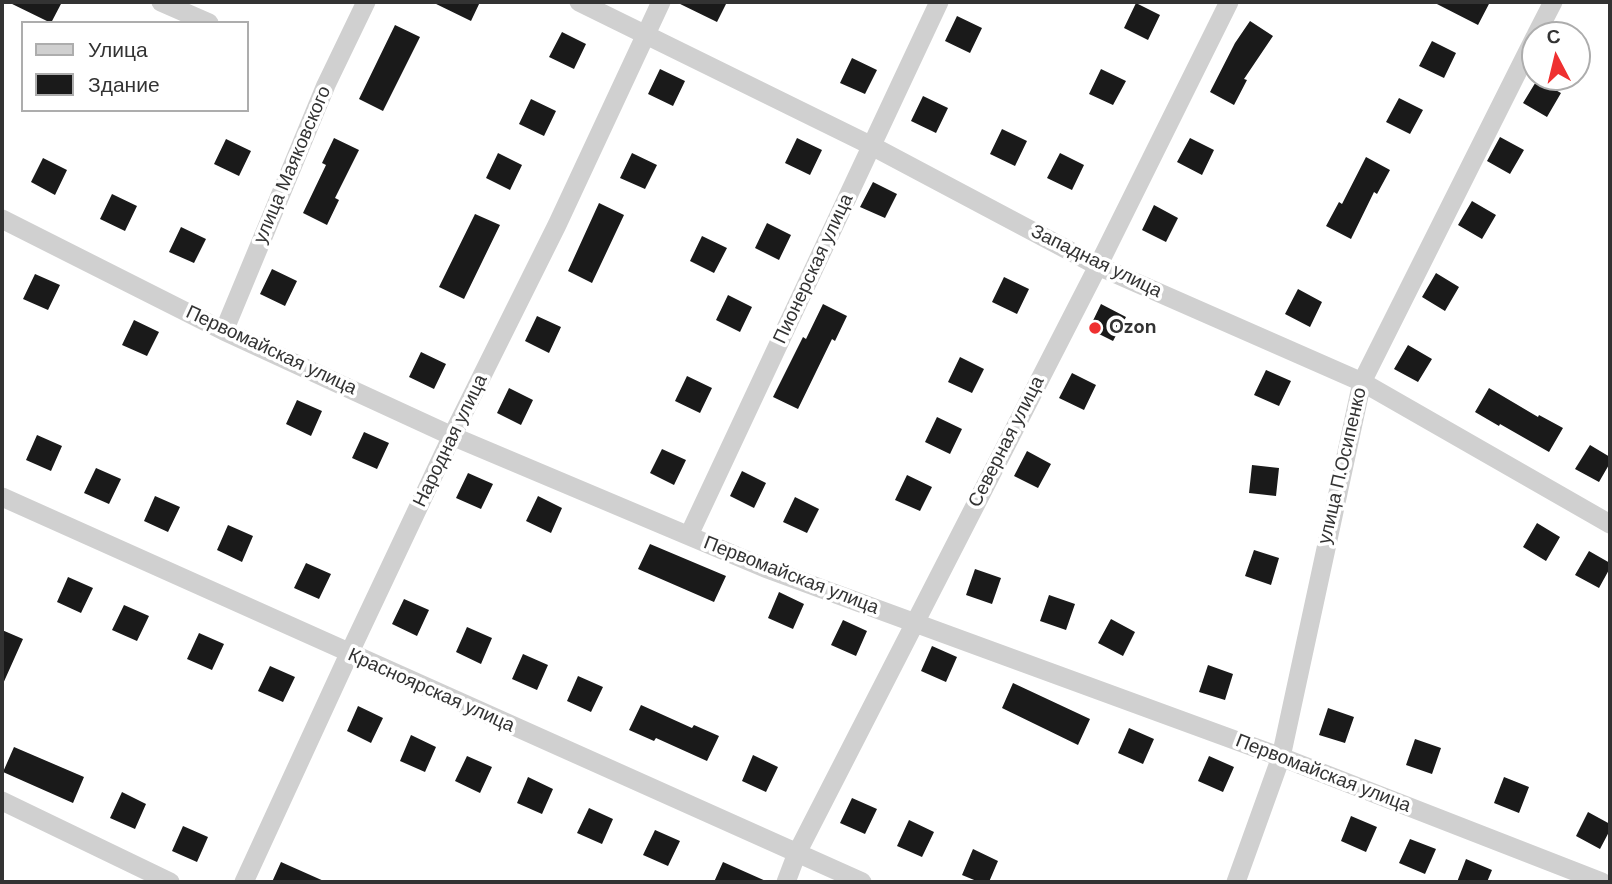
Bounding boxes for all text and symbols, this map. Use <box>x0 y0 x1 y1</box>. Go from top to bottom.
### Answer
legend <box>21 21 248 112</box>
north arrow <box>1521 21 1591 91</box>
text: С <box>1545 23 1562 50</box>
text: Улица <box>88 36 148 64</box>
text: Здание <box>88 71 160 99</box>
street label: улица Маяковского <box>250 83 336 247</box>
street label: Пионерская улица <box>769 190 859 348</box>
street label: Западная улица <box>1027 220 1165 304</box>
street label: Первомайская улица <box>182 301 360 401</box>
place label: Ozon <box>1109 317 1157 339</box>
marker: Ozon <box>1087 320 1103 336</box>
street label: Народная улица <box>409 371 493 511</box>
street label: Северная улица <box>964 373 1050 511</box>
street label: улица П.Осипенко <box>1314 385 1372 547</box>
street label: Первомайская улица <box>700 532 882 620</box>
street label: Красноярская улица <box>344 644 518 738</box>
street label: Первомайская улица <box>1232 730 1414 818</box>

